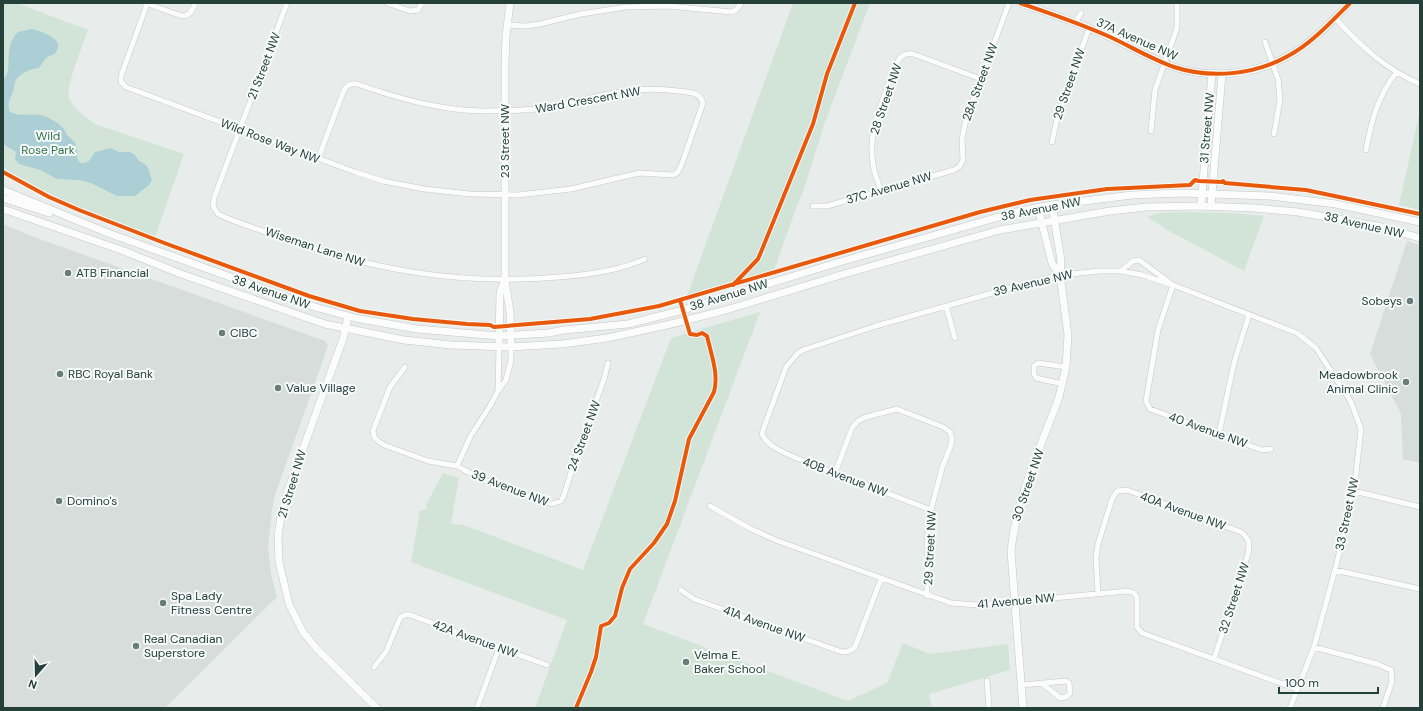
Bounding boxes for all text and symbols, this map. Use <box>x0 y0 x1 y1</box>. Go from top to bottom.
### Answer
street label: 37A Avenue NW <box>1094 14 1180 64</box>
street label: 21 Street NW <box>244 30 284 102</box>
street label: 28A Street NW <box>958 40 1002 123</box>
street label: 29 Street NW <box>1049 46 1089 122</box>
street label: 28 Street NW <box>866 61 906 137</box>
street label: Ward Crescent NW <box>534 83 642 117</box>
street label: 31 Street NW <box>1196 92 1218 164</box>
street label: 23 Street NW <box>497 103 513 178</box>
street label: Wild Rose Way NW <box>218 115 322 167</box>
park label: Wild Rose Park <box>21 128 75 158</box>
street label: 37C Avenue NW <box>844 168 934 208</box>
street label: 38 Avenue NW <box>999 193 1083 225</box>
street label: 38 Avenue NW <box>1323 208 1406 242</box>
street label: Wiseman Lane NW <box>263 223 367 271</box>
place label: ATB Financial <box>76 265 149 281</box>
street label: 39 Avenue NW <box>992 266 1075 300</box>
marker: ATB Financial <box>63 268 73 278</box>
street label: 38 Avenue NW <box>230 271 312 313</box>
street label: 38 Avenue NW <box>688 275 771 315</box>
place label: Sobeys <box>1361 293 1402 309</box>
marker: Sobeys <box>1405 296 1415 306</box>
place label: CIBC <box>230 325 258 341</box>
marker: CIBC <box>217 328 227 338</box>
place label: RBC Royal Bank <box>68 366 153 382</box>
place label: Meadowbrook Animal Clinic <box>1319 367 1398 397</box>
marker: RBC Royal Bank <box>55 369 65 379</box>
marker: Meadowbrook Animal Clinic <box>1401 377 1411 387</box>
place label: Value Village <box>286 380 356 396</box>
marker: Value Village <box>273 383 283 393</box>
street label: 24 Street NW <box>564 398 604 474</box>
street label: 40 Avenue NW <box>1166 408 1250 452</box>
street label: 30 Street NW <box>1008 446 1048 523</box>
street label: 21 Street NW <box>274 447 310 520</box>
street label: 40B Avenue NW <box>800 453 890 501</box>
street label: 39 Avenue NW <box>469 466 551 510</box>
street label: 33 Street NW <box>1331 476 1363 552</box>
street label: 40A Avenue NW <box>1138 488 1228 534</box>
place label: Domino's <box>67 493 117 509</box>
marker: Domino's <box>54 496 64 506</box>
street label: 29 Street NW <box>920 510 940 586</box>
street label: 32 Street NW <box>1215 560 1253 636</box>
place label: Spa Lady Fitness Centre <box>171 588 252 618</box>
street label: 41 Avenue NW <box>976 590 1056 612</box>
marker: Spa Lady Fitness Centre <box>158 598 168 608</box>
street label: 41A Avenue NW <box>721 602 808 646</box>
street label: 42A Avenue NW <box>430 616 520 662</box>
place label: Real Canadian Superstore <box>144 631 222 661</box>
marker: Real Canadian Superstore <box>131 641 141 651</box>
place label: Velma E. Baker School <box>694 647 765 677</box>
north arrow <box>16 655 56 695</box>
marker: Velma E. Baker School <box>681 657 691 667</box>
scale bar <box>1279 669 1378 695</box>
text: 100 m <box>1285 675 1319 691</box>
text: N <box>26 676 39 692</box>

